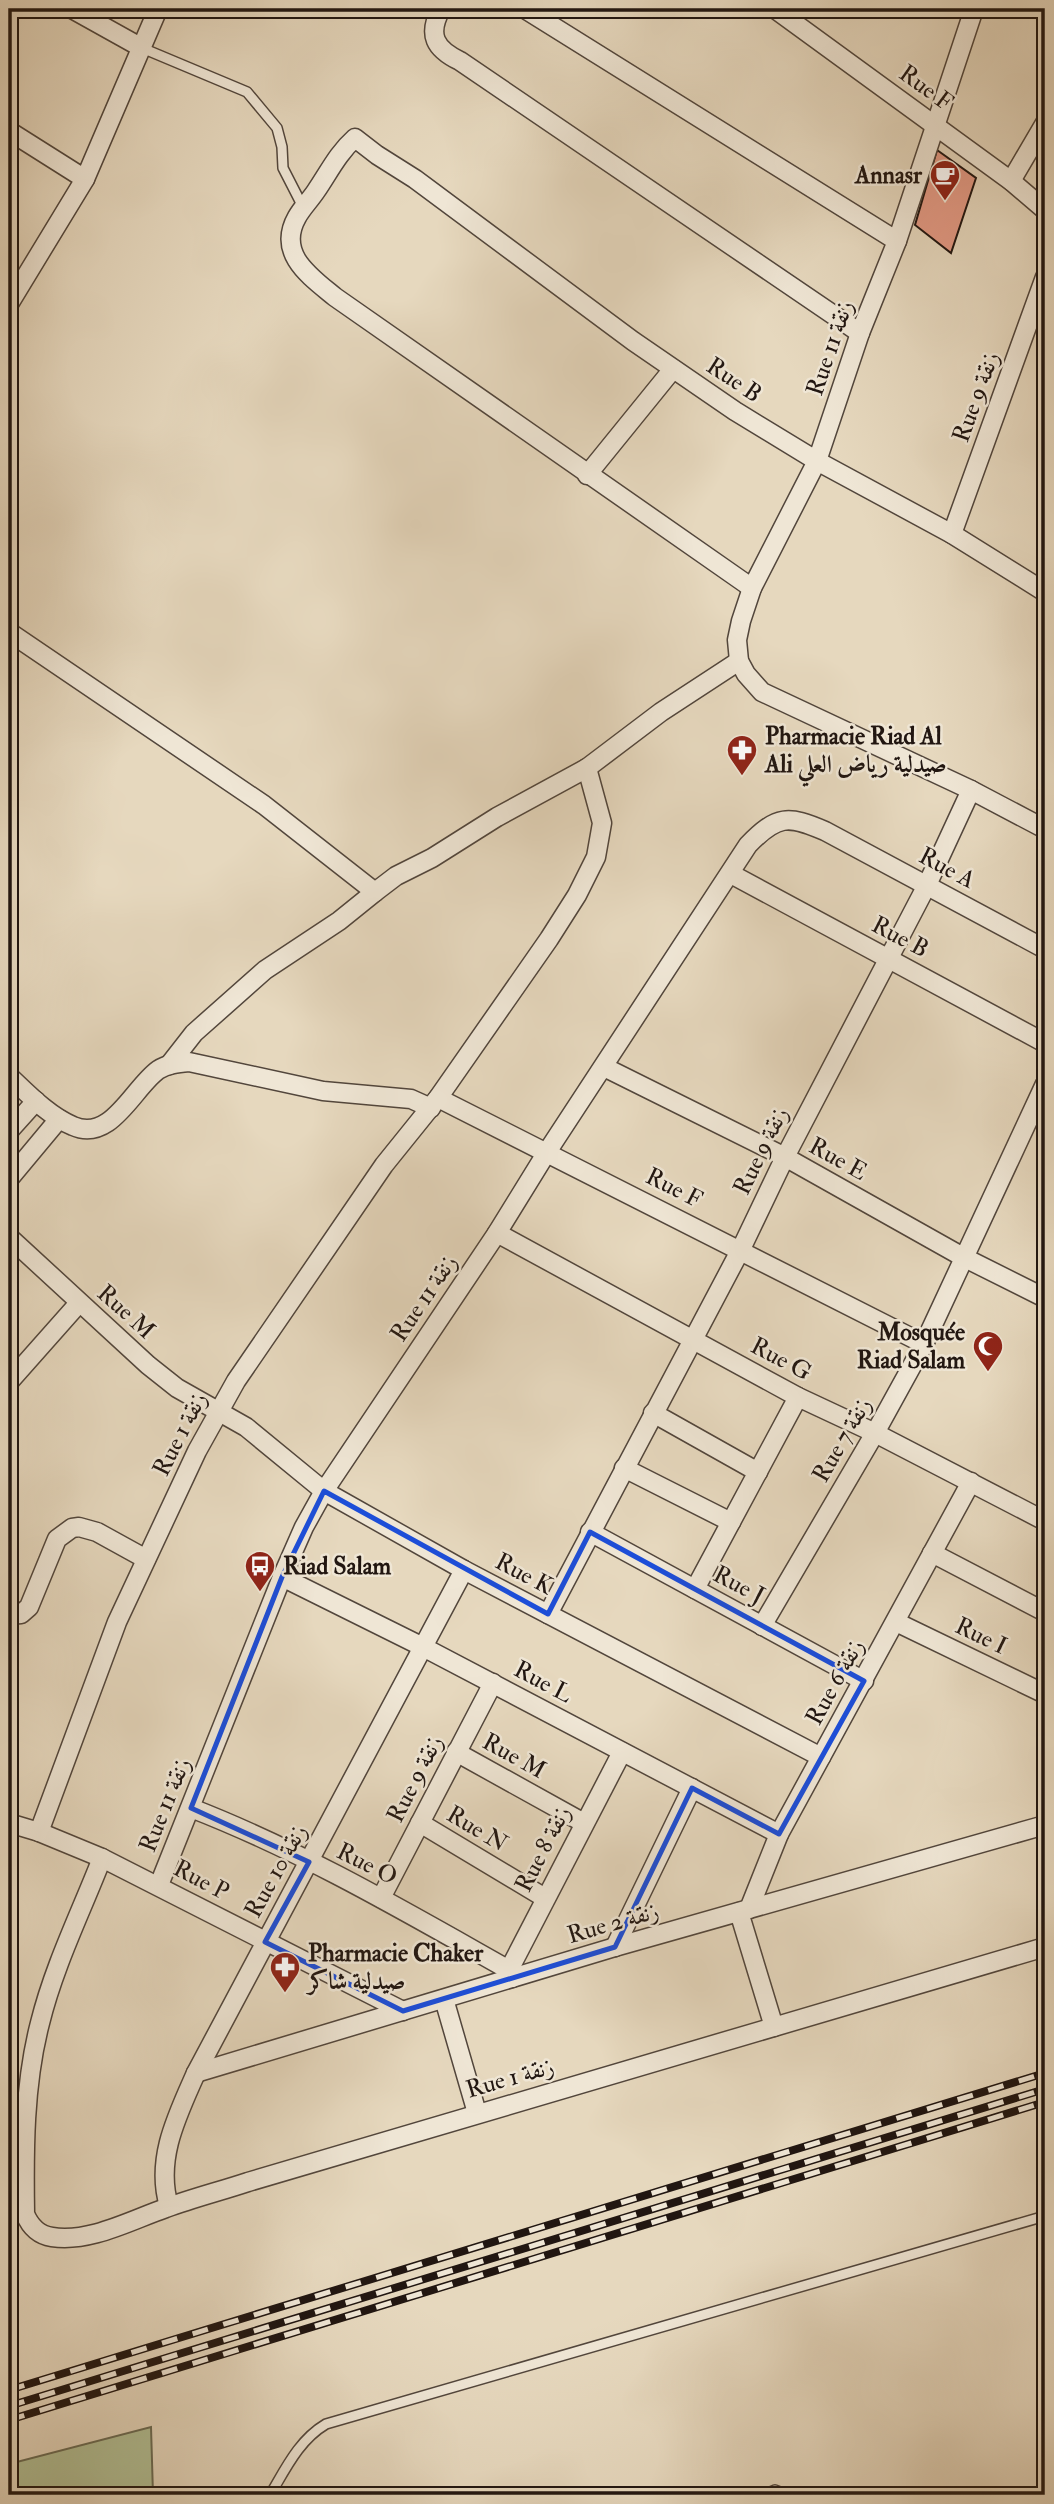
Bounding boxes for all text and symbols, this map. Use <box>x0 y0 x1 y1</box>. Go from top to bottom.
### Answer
street label: Rue F <box>893 58 959 118</box>
cafe icon: Annasr <box>928 158 962 202</box>
place label: Annasr <box>854 160 923 191</box>
street label: Rue 11 زنقة <box>799 296 861 400</box>
street label: Rue 9 زنقة <box>945 347 1007 447</box>
street label: Rue B <box>700 350 768 410</box>
place label: Pharmacie Riad Al Ali صيدلية رياض العلي <box>764 721 947 787</box>
pharmacy icon: Pharmacie Riad Al Ali صيدلية رياض العلي <box>725 733 759 777</box>
street label: Rue A <box>913 840 981 896</box>
street label: Rue B <box>866 909 934 965</box>
street label: Rue 9 زنقة <box>726 1102 796 1200</box>
street label: Rue E <box>803 1130 873 1188</box>
street label: Rue F <box>640 1161 708 1215</box>
street label: Rue 11 زنقة <box>383 1248 465 1348</box>
street label: Rue M <box>90 1278 162 1346</box>
place label: Mosquée Riad Salam <box>857 1317 965 1376</box>
mosque icon: Mosquée Riad Salam <box>971 1329 1005 1373</box>
street label: Rue G <box>745 1330 817 1388</box>
street label: Rue 1 زنقة <box>146 1387 214 1481</box>
street label: Rue 7 زنقة <box>805 1392 879 1488</box>
street label: Rue K <box>490 1546 558 1602</box>
bus stop icon: Riad Salam <box>243 1549 277 1593</box>
place label: Riad Salam <box>283 1551 392 1582</box>
street label: Rue J <box>708 1559 770 1612</box>
street label: Rue I <box>950 1610 1012 1662</box>
street label: Rue 6 زنقة <box>799 1633 871 1731</box>
street label: Rue L <box>508 1654 578 1710</box>
street label: Rue M <box>477 1726 551 1786</box>
street label: Rue 9 زنقة <box>380 1730 450 1828</box>
street label: Rue 11 زنقة <box>132 1753 198 1857</box>
street label: Rue N <box>441 1799 514 1860</box>
street label: Rue 8 زنقة <box>508 1801 578 1897</box>
street label: Rue 10 زنقة <box>238 1819 314 1923</box>
street label: Rue O <box>331 1836 403 1892</box>
street label: Rue P <box>168 1853 234 1907</box>
street label: Rue 2 زنقة <box>564 1895 662 1951</box>
place label: Pharmacie Chaker صيدلية شاكر <box>305 1938 484 1997</box>
pharmacy icon: Pharmacie Chaker صيدلية شاكر <box>268 1950 302 1994</box>
street label: Rue 1 زنقة <box>462 2051 558 2105</box>

